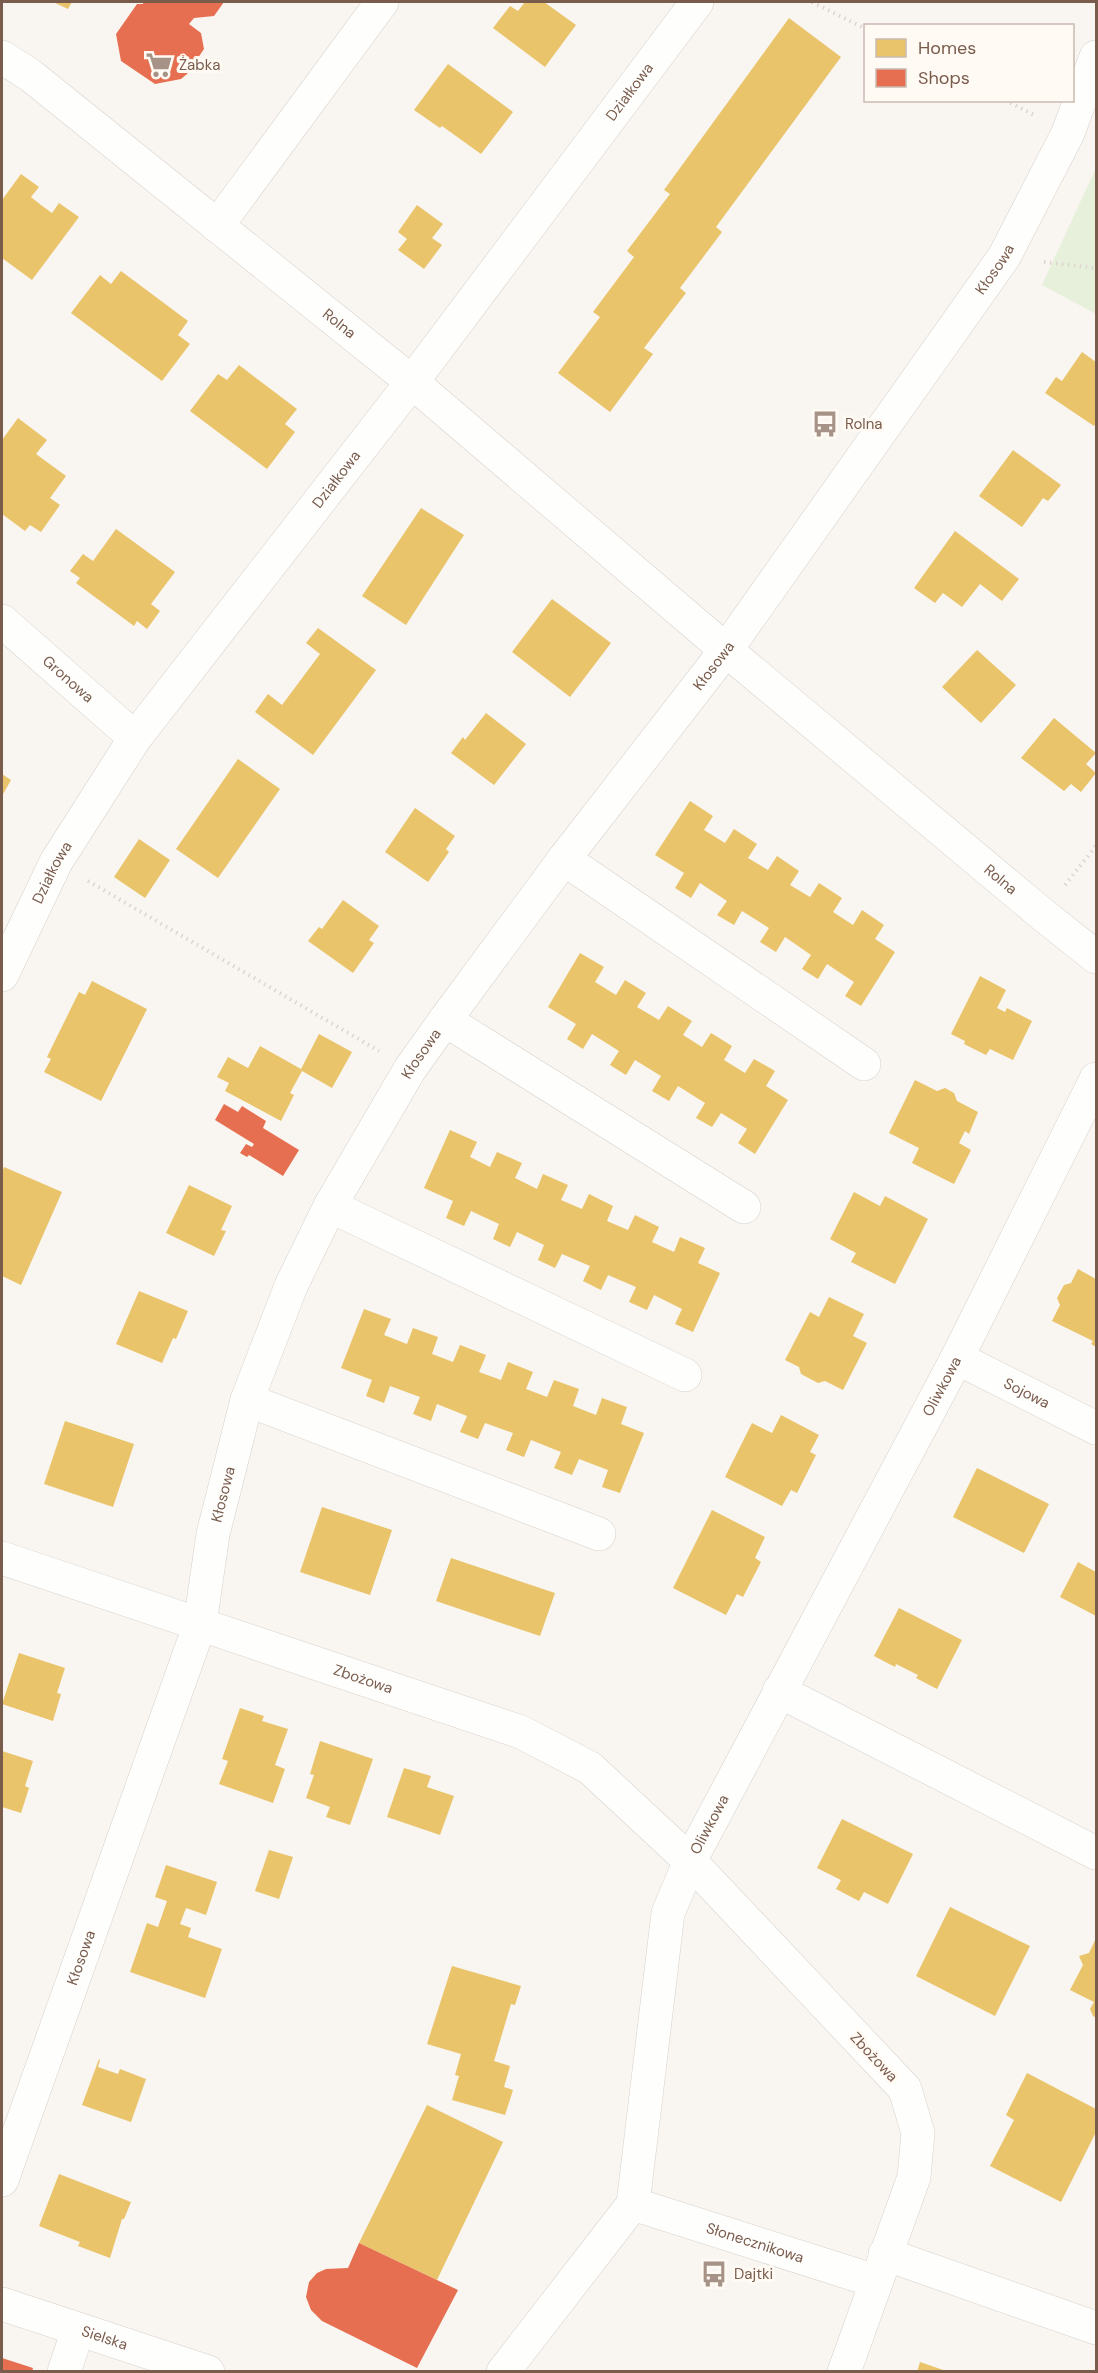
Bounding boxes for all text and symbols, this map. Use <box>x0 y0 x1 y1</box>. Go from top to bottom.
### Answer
legend <box>864 24 1074 102</box>
text: Homes <box>918 36 976 60</box>
supermarket icon: Żabka <box>144 50 174 80</box>
place label: Żabka <box>179 55 220 75</box>
street label: Działkowa <box>601 59 658 125</box>
text: Shops <box>918 66 970 90</box>
street label: Kłosowa <box>970 241 1019 299</box>
street label: Rolna <box>318 304 360 343</box>
bus stop icon: Rolna <box>810 409 840 439</box>
place label: Rolna <box>845 414 882 434</box>
street label: Działkowa <box>308 446 365 512</box>
street label: Kłosowa <box>688 637 739 695</box>
street label: Gronowa <box>38 651 98 707</box>
street label: Działkowa <box>28 838 77 907</box>
street label: Rolna <box>980 860 1021 899</box>
street label: Kłosowa <box>396 1025 446 1082</box>
street label: Oliwkowa <box>918 1353 966 1420</box>
street label: Sojowa <box>1000 1373 1053 1413</box>
street label: Kłosowa <box>206 1464 240 1524</box>
street label: Zbożowa <box>331 1660 395 1698</box>
street label: Oliwkowa <box>685 1791 733 1858</box>
street label: Kłosowa <box>62 1927 100 1988</box>
street label: Zbożowa <box>846 2028 902 2086</box>
street label: Słonecznikowa <box>704 2218 806 2268</box>
bus stop icon: Dajtki <box>699 2259 729 2289</box>
place label: Dajtki <box>734 2264 773 2284</box>
street label: Sielska <box>79 2321 130 2355</box>

